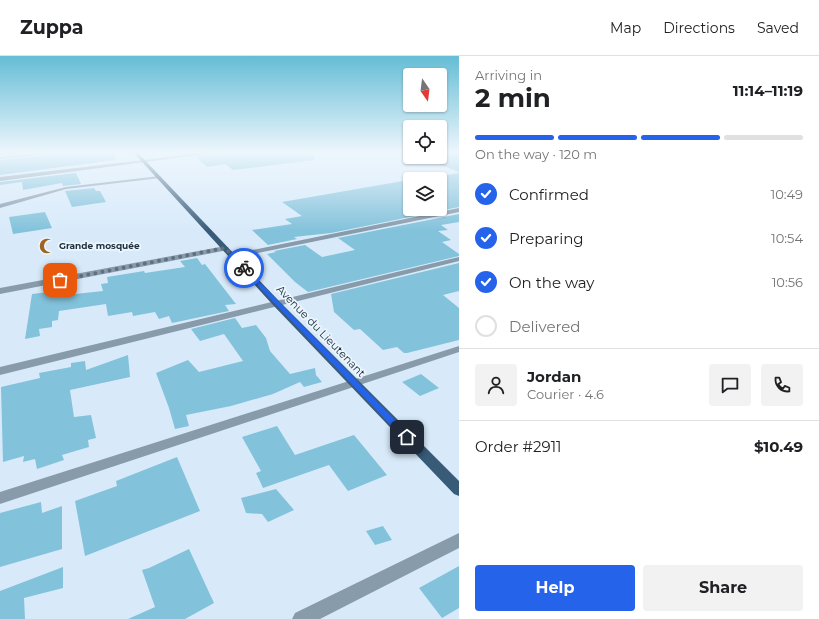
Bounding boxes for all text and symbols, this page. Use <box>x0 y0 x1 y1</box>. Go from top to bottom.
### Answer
text: Zuppa <box>20 16 84 39</box>
text: Map <box>610 19 641 37</box>
text: Directions <box>663 19 735 37</box>
text: Saved <box>757 19 799 37</box>
text: Arriving in <box>475 67 542 83</box>
north arrow <box>403 68 447 112</box>
map controls <box>403 68 447 216</box>
text: 11:14–11:19 <box>733 81 803 100</box>
text: 2 min <box>475 82 551 114</box>
button: locate <box>403 120 447 164</box>
text: On the way · 120 m <box>475 146 597 162</box>
button: layers <box>403 172 447 216</box>
icon: check <box>475 183 497 205</box>
text: Confirmed <box>509 185 589 204</box>
text: 10:49 <box>771 186 803 202</box>
icon: check <box>475 227 497 249</box>
text: Preparing <box>509 229 584 248</box>
text: 10:54 <box>771 230 803 246</box>
mosque icon: Grande mosquée <box>38 237 56 255</box>
place label: Grande mosquée <box>59 240 140 251</box>
courier <box>224 248 264 288</box>
icon: bike <box>233 257 255 279</box>
pin <box>43 263 77 297</box>
icon: bag <box>49 269 71 291</box>
icon: check <box>475 271 497 293</box>
text: On the way <box>509 273 594 292</box>
text: 10:56 <box>772 274 803 290</box>
street label: Avenue du Lieutenant <box>273 282 369 380</box>
text: Delivered <box>509 317 581 336</box>
button: person <box>475 364 517 406</box>
button: chat <box>709 364 751 406</box>
button: phone <box>761 364 803 406</box>
text: Jordan <box>527 367 581 386</box>
text: Courier · 4.6 <box>527 386 604 402</box>
pin <box>390 420 424 454</box>
icon: home <box>396 426 418 448</box>
text: Order #2911 <box>475 437 562 456</box>
text: $10.49 <box>754 437 803 456</box>
button: Help <box>475 565 635 611</box>
button: Share <box>643 565 803 611</box>

